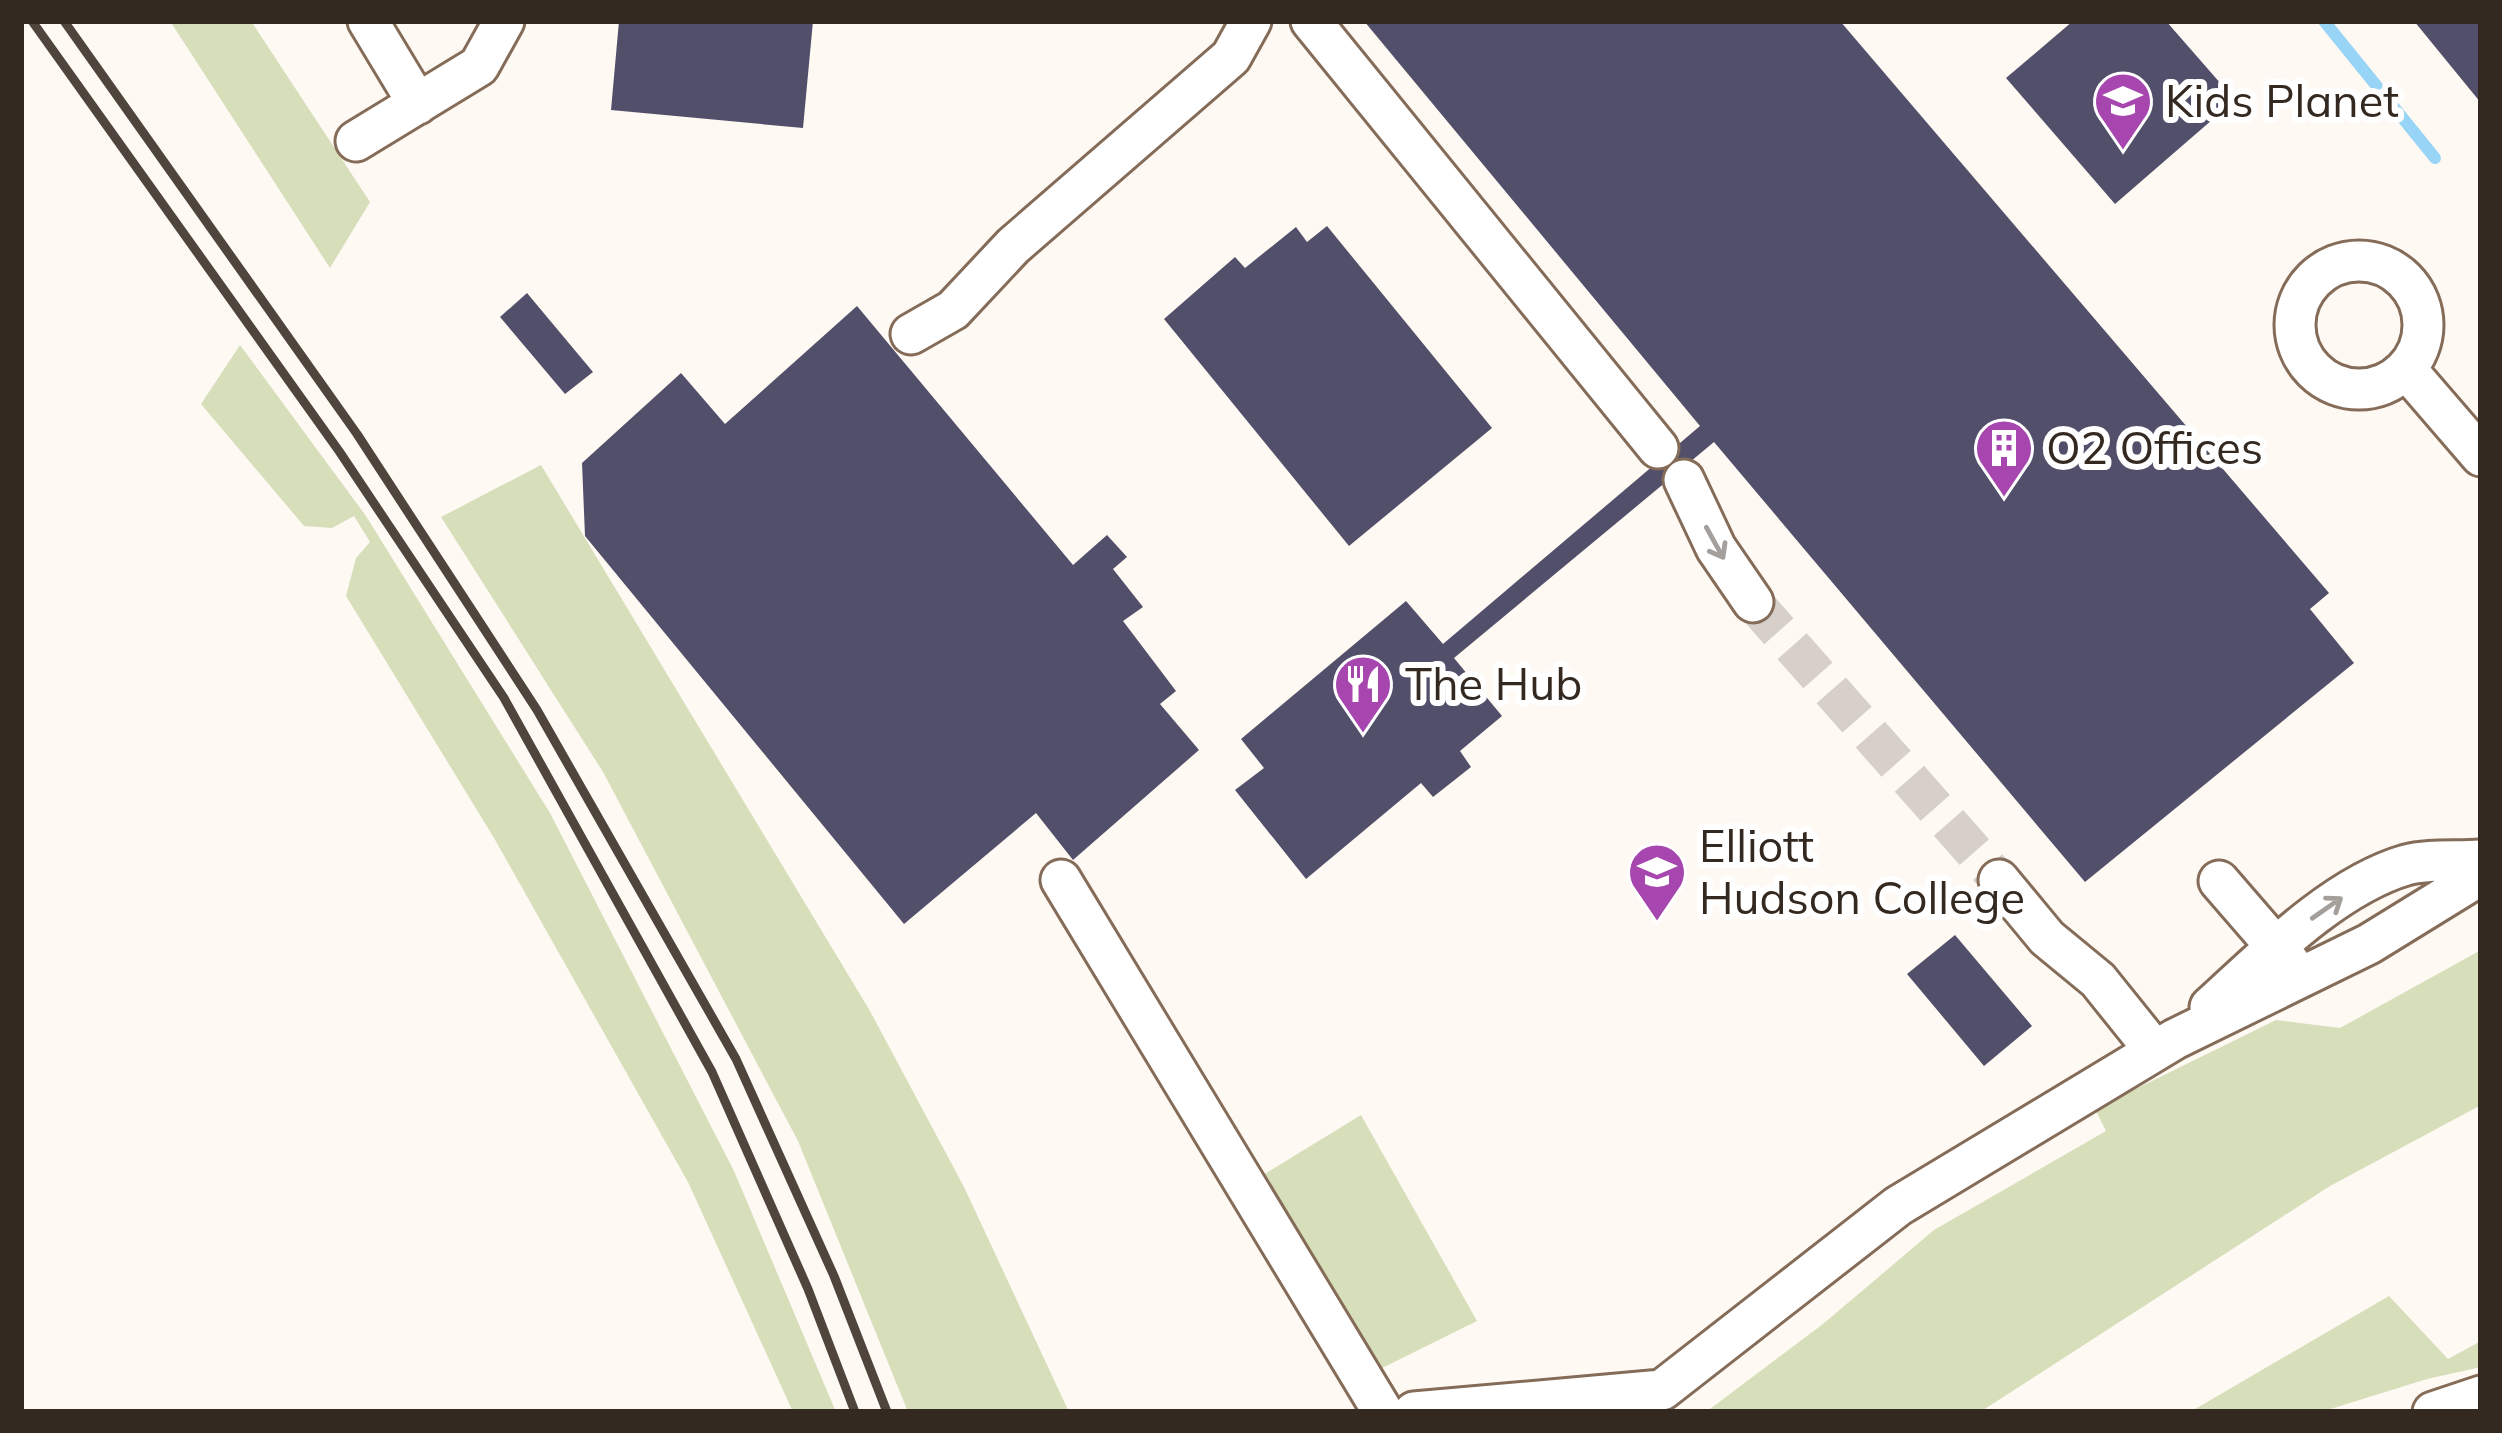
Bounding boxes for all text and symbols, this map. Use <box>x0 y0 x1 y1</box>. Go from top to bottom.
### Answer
school or university icon: Kids Planet <box>2092 70 2154 152</box>
place label: Kids Planet <box>2165 72 2399 128</box>
building icon: O2 Offices <box>1973 417 2035 499</box>
place label: O2 Offices <box>2046 419 2263 475</box>
one-way arrow <box>1704 524 1727 559</box>
restaurant icon: The Hub <box>1332 653 1394 735</box>
place label: The Hub <box>1405 655 1582 711</box>
place label: Elliott Hudson College <box>1699 817 2025 925</box>
school or university icon: Elliott Hudson College <box>1626 841 1688 923</box>
one-way arrow <box>2310 896 2343 921</box>

